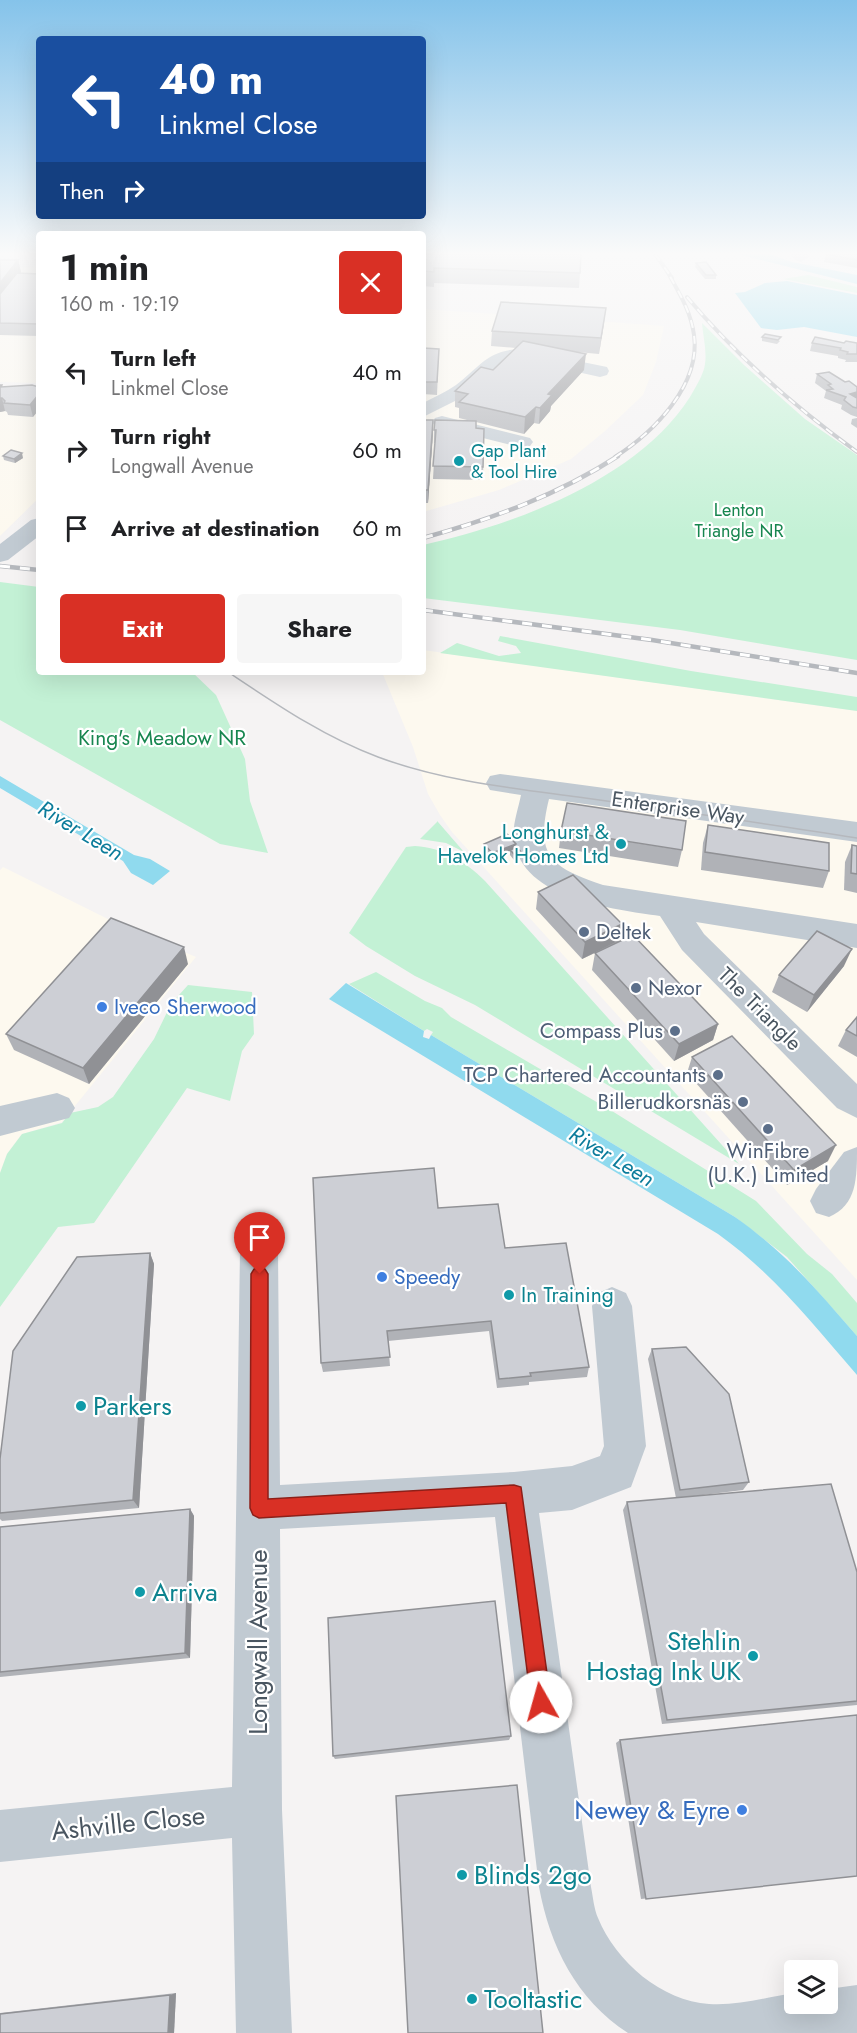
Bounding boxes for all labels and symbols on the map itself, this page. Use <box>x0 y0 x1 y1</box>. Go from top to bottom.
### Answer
place label: Gap Plant & Tool Hire <box>471 438 557 485</box>
marker: Gap Plant & Tool Hire <box>452 454 466 468</box>
park label: Lenton Triangle NR <box>695 497 784 544</box>
park label: King's Meadow NR <box>78 723 246 753</box>
street label: Enterprise Way <box>610 784 747 832</box>
water label: River Leen <box>32 792 130 868</box>
place label: Longhurst & Havelok Homes Ltd <box>438 817 609 871</box>
marker: Longhurst & Havelok Homes Ltd <box>614 837 628 851</box>
place label: Deltek <box>596 917 652 947</box>
marker: Deltek <box>577 925 591 939</box>
street label: The Triangle <box>711 960 809 1058</box>
place label: Nexor <box>648 973 703 1003</box>
marker: Nexor <box>629 981 643 995</box>
place label: Iveco Sherwood <box>114 992 257 1022</box>
marker: Iveco Sherwood <box>95 1000 109 1014</box>
place label: Compass Plus <box>540 1016 663 1046</box>
marker: Compass Plus <box>668 1024 682 1038</box>
place label: TCP Chartered Accountants <box>463 1060 706 1090</box>
marker: TCP Chartered Accountants <box>711 1068 725 1082</box>
place label: Billerudkorsnäs <box>597 1087 731 1117</box>
marker: Billerudkorsnäs <box>736 1095 750 1109</box>
water label: River Leen <box>563 1118 661 1194</box>
marker: WinFibre (U.K.) Limited <box>761 1122 775 1136</box>
place label: WinFibre (U.K.) Limited <box>707 1136 829 1190</box>
pin <box>234 1212 285 1274</box>
place label: Speedy <box>394 1262 461 1292</box>
marker: Speedy <box>375 1270 389 1284</box>
place label: In Training <box>521 1280 614 1310</box>
marker: In Training <box>502 1288 516 1302</box>
place label: Parkers <box>93 1387 172 1425</box>
marker: Parkers <box>74 1399 88 1413</box>
street label: Longwall Avenue <box>239 1549 277 1735</box>
place label: Arriva <box>152 1573 218 1611</box>
marker: Arriva <box>133 1585 147 1599</box>
place label: Stehlin Hostag Ink UK <box>586 1622 741 1690</box>
marker: Stehlin Hostag Ink UK <box>746 1649 760 1663</box>
position arrow <box>509 1670 573 1734</box>
place label: Newey & Eyre <box>574 1791 730 1829</box>
street label: Ashville Close <box>49 1796 207 1850</box>
marker: Newey & Eyre <box>735 1803 749 1817</box>
place label: Blinds 2go <box>474 1856 592 1894</box>
marker: Blinds 2go <box>455 1868 469 1882</box>
place label: Tooltastic <box>484 1980 583 2018</box>
marker: Tooltastic <box>465 1992 479 2006</box>

